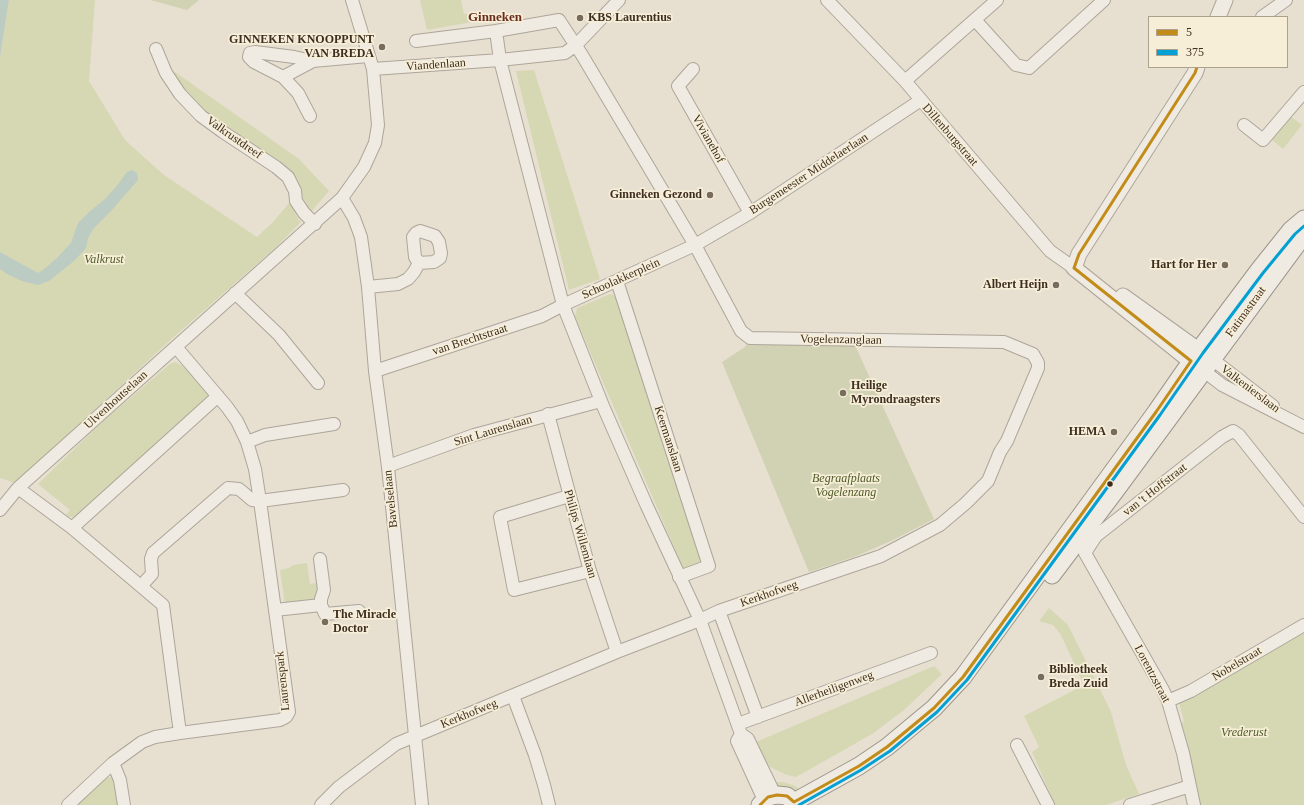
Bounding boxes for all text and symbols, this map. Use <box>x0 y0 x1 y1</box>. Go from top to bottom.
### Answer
district label: Ginneken <box>468 10 522 26</box>
place label: KBS Laurentius <box>588 11 671 25</box>
marker: KBS Laurentius <box>575 13 585 23</box>
legend <box>1148 16 1288 68</box>
text: 5 <box>1186 25 1192 39</box>
place label: GINNEKEN KNOOPPUNT VAN BREDA <box>229 33 374 61</box>
marker: GINNEKEN KNOOPPUNT VAN BREDA <box>377 42 387 52</box>
text: 375 <box>1186 45 1204 59</box>
street label: Viandenlaan <box>406 56 466 74</box>
street label: Dillenburgstraat <box>919 101 981 169</box>
street label: Vivianehof <box>688 112 728 166</box>
street label: Valkrustdreef <box>203 114 265 162</box>
street label: Burgemeester Middelaerlaan <box>747 130 871 218</box>
place label: Ginneken Gezond <box>610 188 702 202</box>
marker: Ginneken Gezond <box>705 190 715 200</box>
park label: Valkrust <box>84 253 124 267</box>
street label: Schoolakkerplein <box>580 255 662 303</box>
place label: Hart for Her <box>1151 258 1217 272</box>
marker: Hart for Her <box>1220 260 1230 270</box>
place label: Albert Heijn <box>983 278 1048 292</box>
marker: Albert Heijn <box>1051 280 1061 290</box>
street label: Fatimastraat <box>1223 284 1269 340</box>
street label: van Brechtstraat <box>431 321 509 359</box>
street label: Vogelenzanglaan <box>800 332 882 348</box>
street label: Valkenierslaan <box>1217 362 1283 416</box>
street label: Ulvenhoutselaan <box>81 368 151 432</box>
place label: Heilige Myrondraagsters <box>851 379 940 407</box>
marker: Heilige Myrondraagsters <box>838 388 848 398</box>
street label: Keermanslaan <box>651 404 685 474</box>
street label: Sint Laurenslaan <box>452 412 534 450</box>
place label: HEMA <box>1069 425 1106 439</box>
marker: HEMA <box>1109 427 1119 437</box>
street label: van 't Hoffstraat <box>1120 461 1190 519</box>
street label: Bavelselaan <box>381 469 401 529</box>
park label: Begraafplaats Vogelenzang <box>812 472 880 500</box>
unlabelled marker <box>1105 479 1115 489</box>
street label: Philips Willemlaan <box>560 488 600 580</box>
street label: Kerkhofweg <box>738 577 800 611</box>
place label: The Miracle Doctor <box>333 608 396 636</box>
marker: The Miracle Doctor <box>320 617 330 627</box>
street label: Lorentzstraat <box>1131 643 1173 705</box>
street label: Nobelstraat <box>1210 644 1264 684</box>
street label: Laurenspark <box>273 650 293 712</box>
place label: Bibliotheek Breda Zuid <box>1049 663 1108 691</box>
street label: Allerheiligenweg <box>792 668 876 710</box>
marker: Bibliotheek Breda Zuid <box>1036 672 1046 682</box>
street label: Kerkhofweg <box>438 696 500 732</box>
park label: Vrederust <box>1221 726 1267 740</box>

